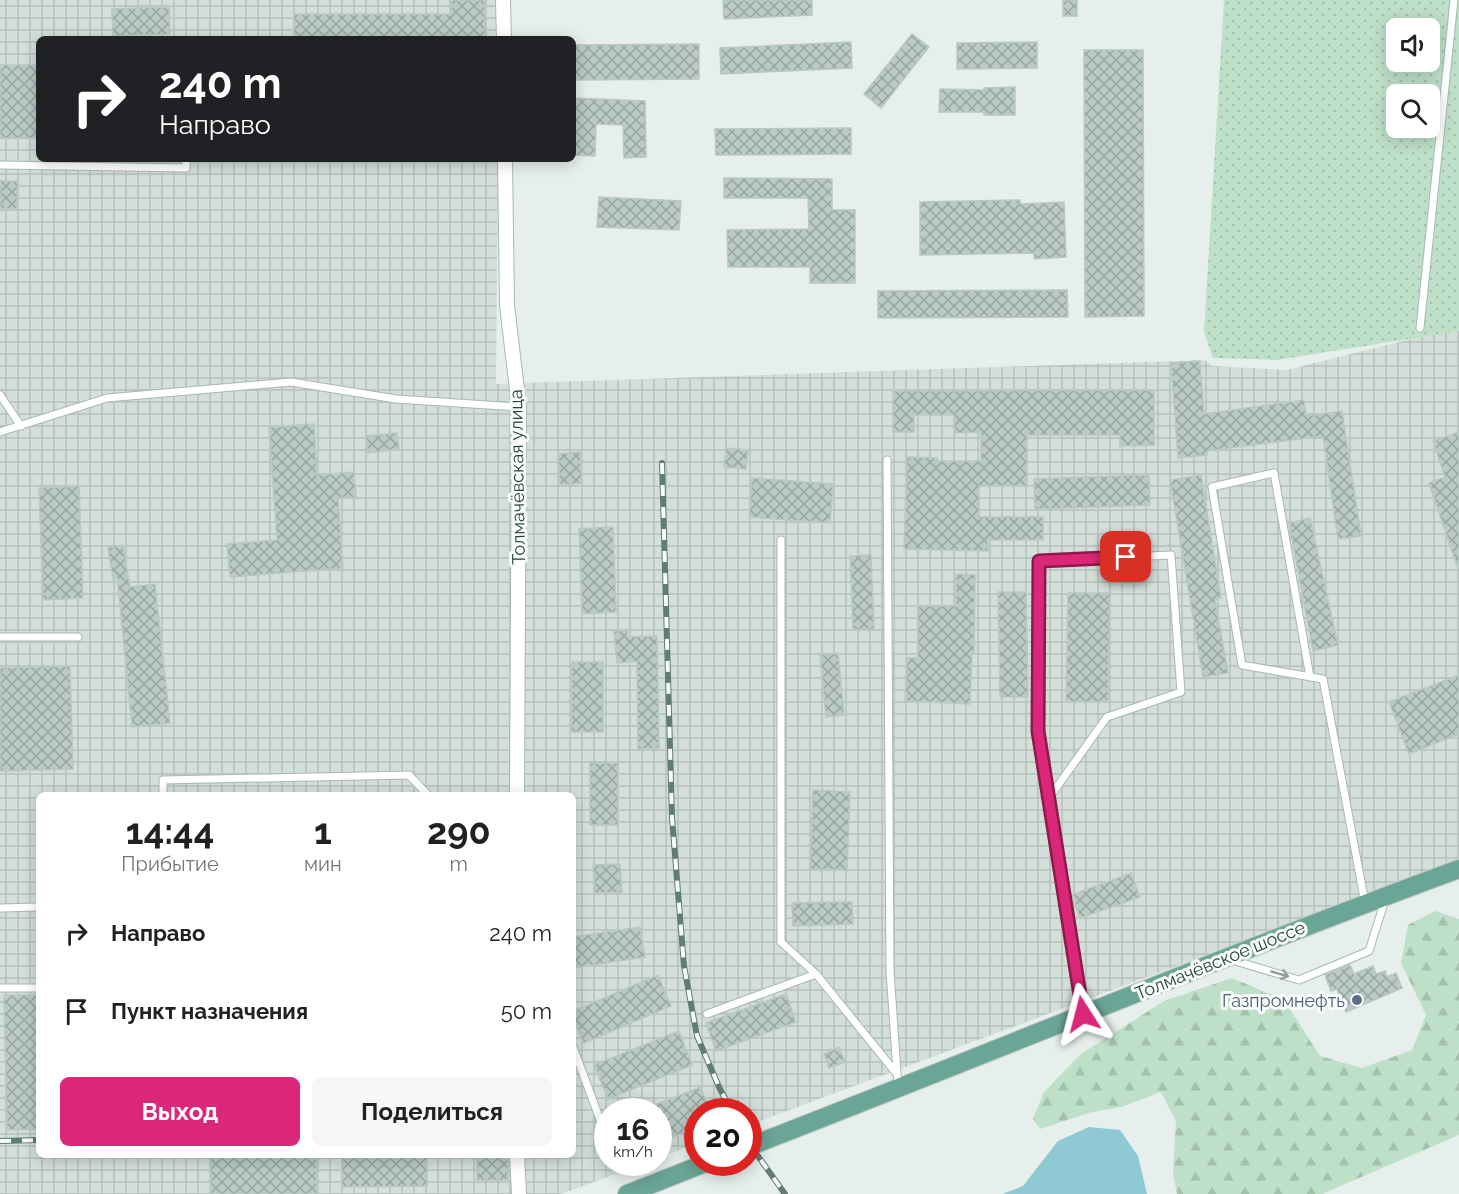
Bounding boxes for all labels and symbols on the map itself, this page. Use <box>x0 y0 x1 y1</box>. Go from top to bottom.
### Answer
street label: Толмачёвская улица <box>505 389 529 565</box>
pin <box>1100 531 1151 582</box>
street label: Толмачёвское шоссе <box>1132 916 1309 1004</box>
one-way arrow <box>1270 969 1289 980</box>
position arrow <box>1051 982 1115 1046</box>
place label: Газпромнефть <box>1222 990 1345 1011</box>
marker: Газпромнефть <box>1350 993 1364 1007</box>
speed limit sign: 20 <box>684 1098 762 1176</box>

